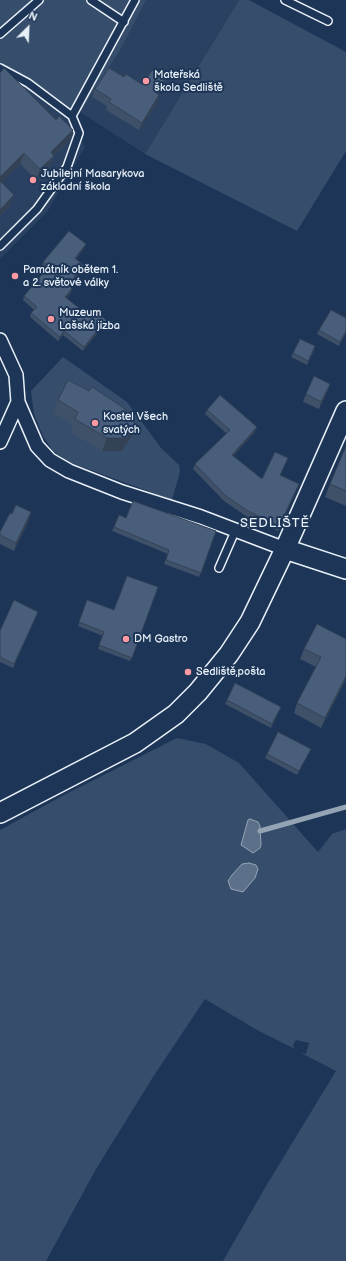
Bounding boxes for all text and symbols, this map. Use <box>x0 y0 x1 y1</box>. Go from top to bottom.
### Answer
north arrow <box>8 8 48 48</box>
text: N <box>27 9 39 24</box>
place label: Mateřská škola Sedliště <box>154 68 223 94</box>
marker: Mateřská škola Sedliště <box>141 76 151 86</box>
place label: Jubilejní Masarykova základní škola <box>41 167 145 193</box>
marker: Jubilejní Masarykova základní škola <box>28 175 38 185</box>
place label: Památník obětem 1. a 2. světové války <box>23 263 118 289</box>
marker: Památník obětem 1. a 2. světové války <box>10 271 20 281</box>
place label: Muzeum Lašská jizba <box>59 306 120 332</box>
marker: Muzeum Lašská jizba <box>46 314 56 324</box>
place label: Kostel Všech svatých <box>103 410 168 436</box>
marker: Kostel Všech svatých <box>90 418 100 428</box>
district label: SEDLIŠTĚ <box>240 516 310 532</box>
place label: DM Gastro <box>134 632 188 646</box>
marker: DM Gastro <box>121 634 131 644</box>
place label: Sedliště,pošta <box>196 665 266 679</box>
marker: Sedliště,pošta <box>183 667 193 677</box>

